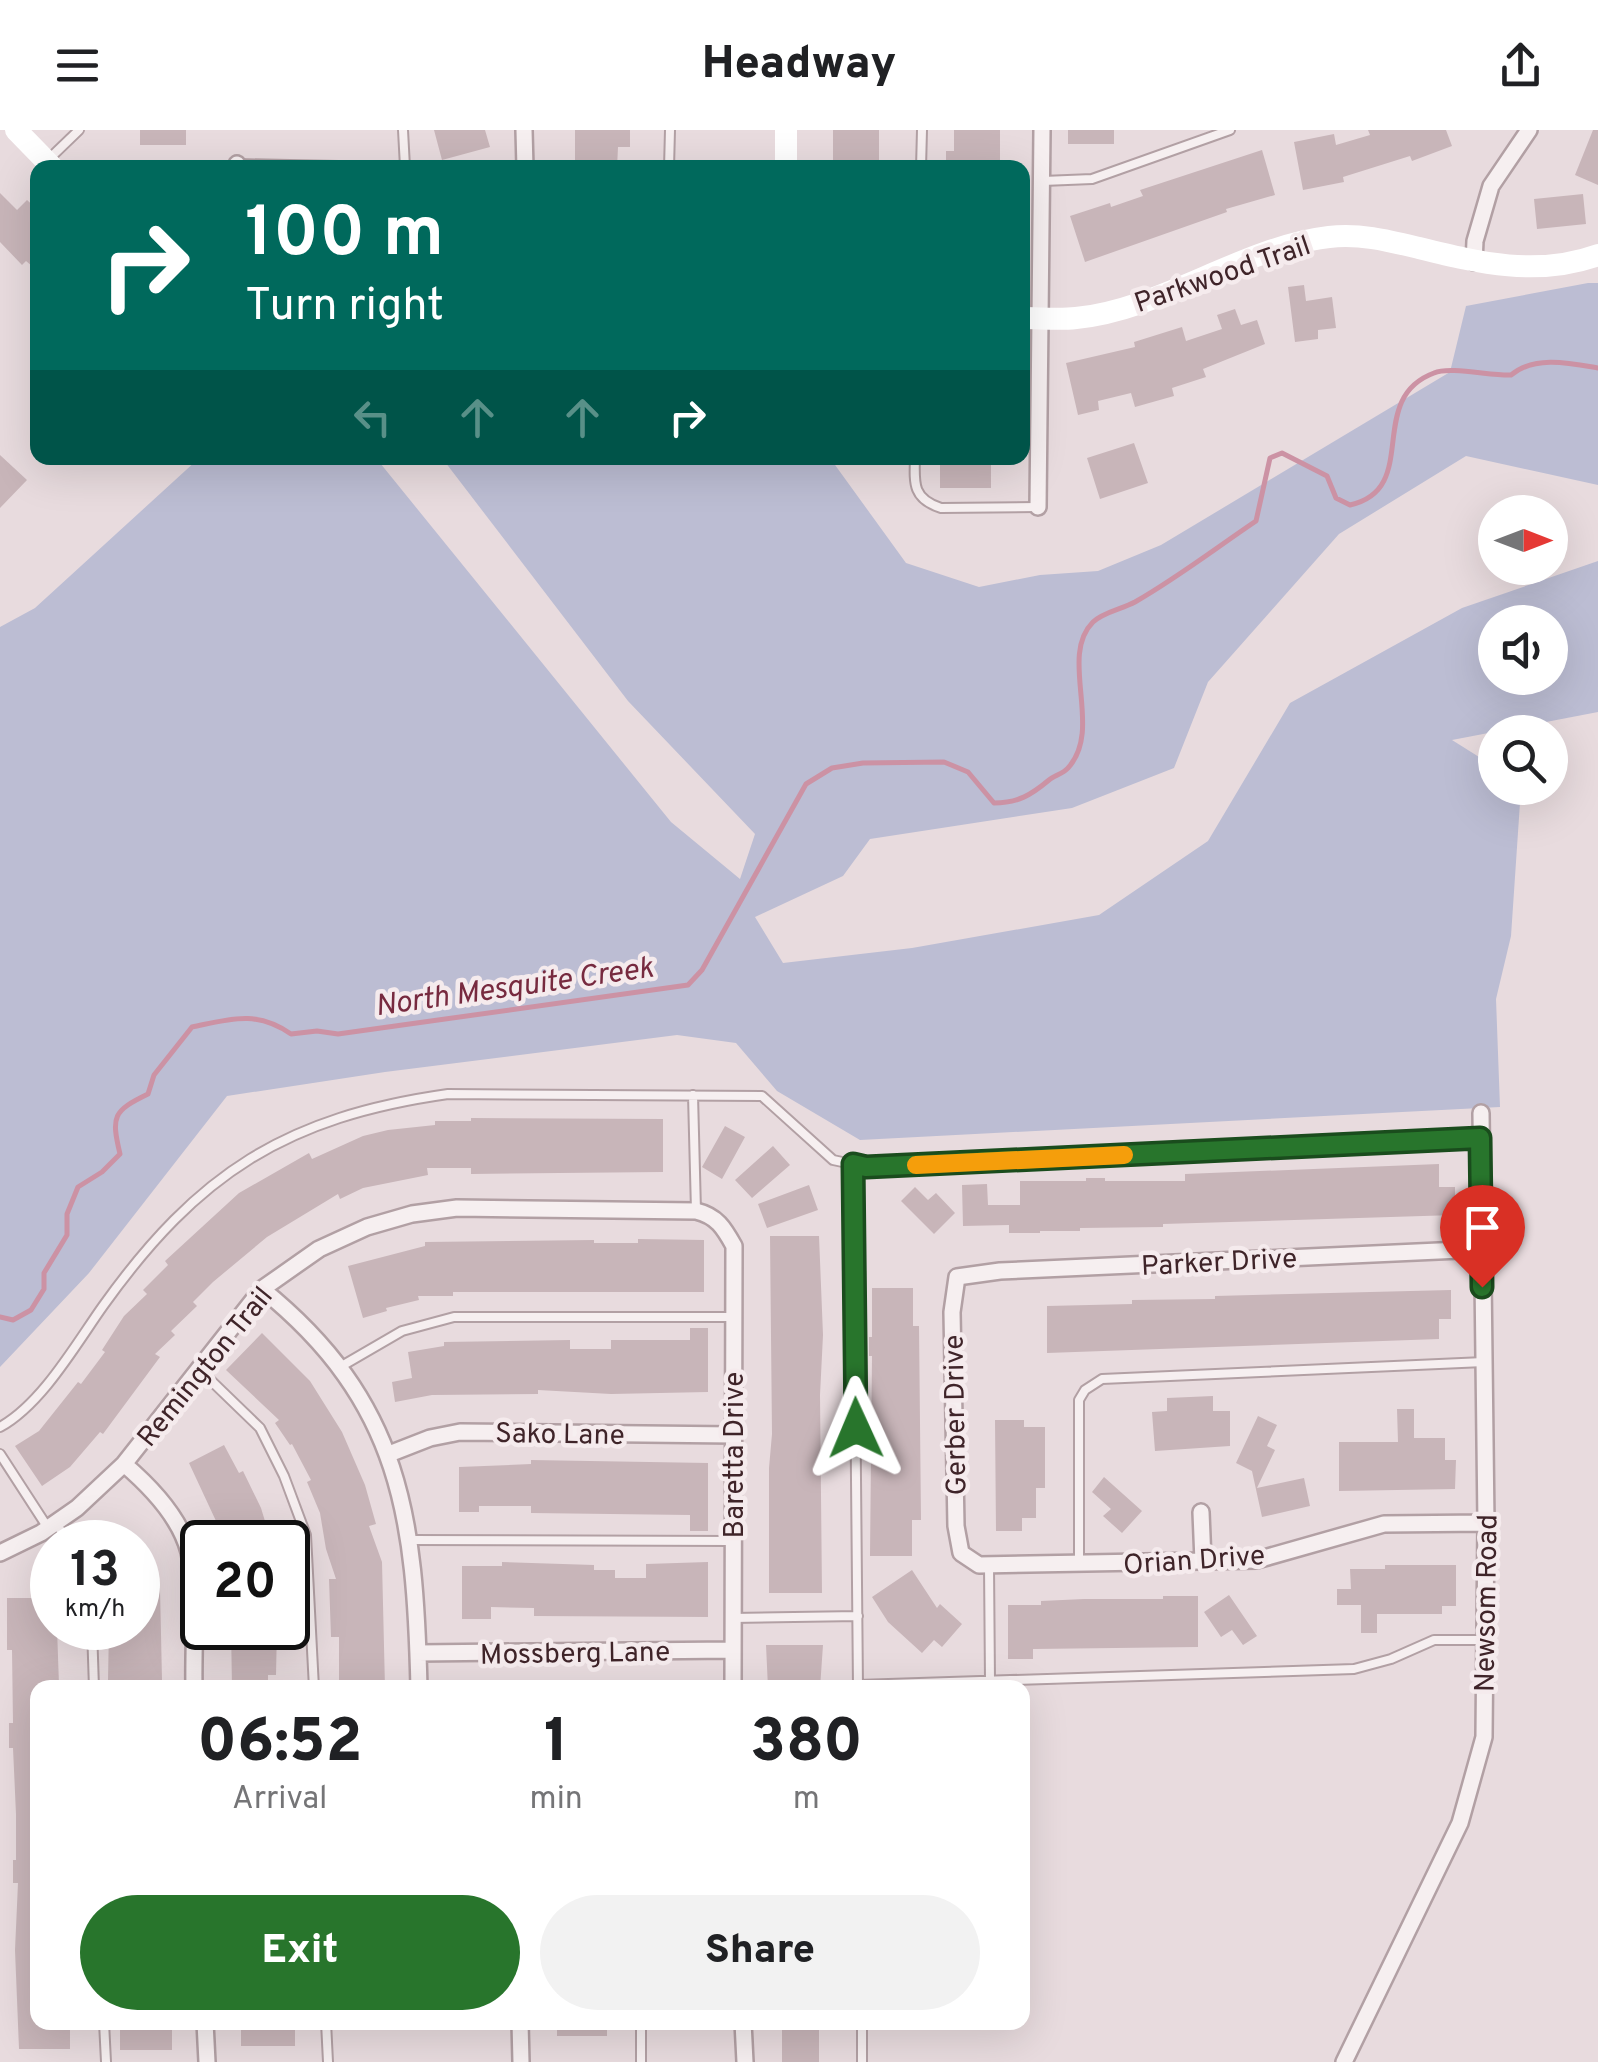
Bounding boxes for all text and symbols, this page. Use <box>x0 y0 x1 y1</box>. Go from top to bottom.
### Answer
text: Headway <box>702 37 896 94</box>
icon: menu <box>50 38 105 93</box>
icon: share <box>1493 38 1548 93</box>
text: 100 m <box>245 192 444 281</box>
icon: right <box>80 200 210 330</box>
street label: Parkwood Trail <box>1130 229 1316 323</box>
text: Turn right <box>245 279 444 336</box>
icon: left <box>345 390 400 445</box>
icon: ahead <box>450 390 505 445</box>
icon: ahead <box>555 390 610 445</box>
icon: right <box>660 390 715 445</box>
north arrow <box>1478 495 1568 585</box>
map controls <box>1478 495 1568 805</box>
button: sound <box>1478 605 1568 695</box>
button: search <box>1478 715 1568 805</box>
water label: North Mesquite Creek <box>373 951 657 1026</box>
pin <box>1440 1185 1525 1288</box>
icon: arrive <box>1455 1200 1510 1255</box>
street label: Parker Drive <box>1140 1242 1298 1286</box>
street label: Remington Trail <box>131 1280 282 1456</box>
street label: Gerber Drive <box>938 1334 976 1496</box>
street label: Baretta Drive <box>718 1372 754 1538</box>
position arrow <box>804 1376 908 1480</box>
street label: Sako Lane <box>495 1417 625 1455</box>
street label: Newsom Road <box>1468 1514 1508 1692</box>
speed limit sign: 20 <box>180 1520 310 1650</box>
street label: Orian Drive <box>1122 1539 1266 1585</box>
text: 13 <box>70 1541 120 1604</box>
text: km/h <box>65 1594 125 1626</box>
street label: Mossberg Lane <box>480 1635 670 1675</box>
text: 06:52 <box>197 1707 362 1783</box>
text: 1 <box>544 1707 568 1783</box>
text: 380 <box>750 1707 863 1783</box>
text: Arrival <box>232 1780 327 1820</box>
text: min <box>530 1780 583 1820</box>
text: m <box>793 1780 820 1820</box>
button: Exit <box>80 1895 520 2010</box>
button: Share <box>540 1895 980 2010</box>

